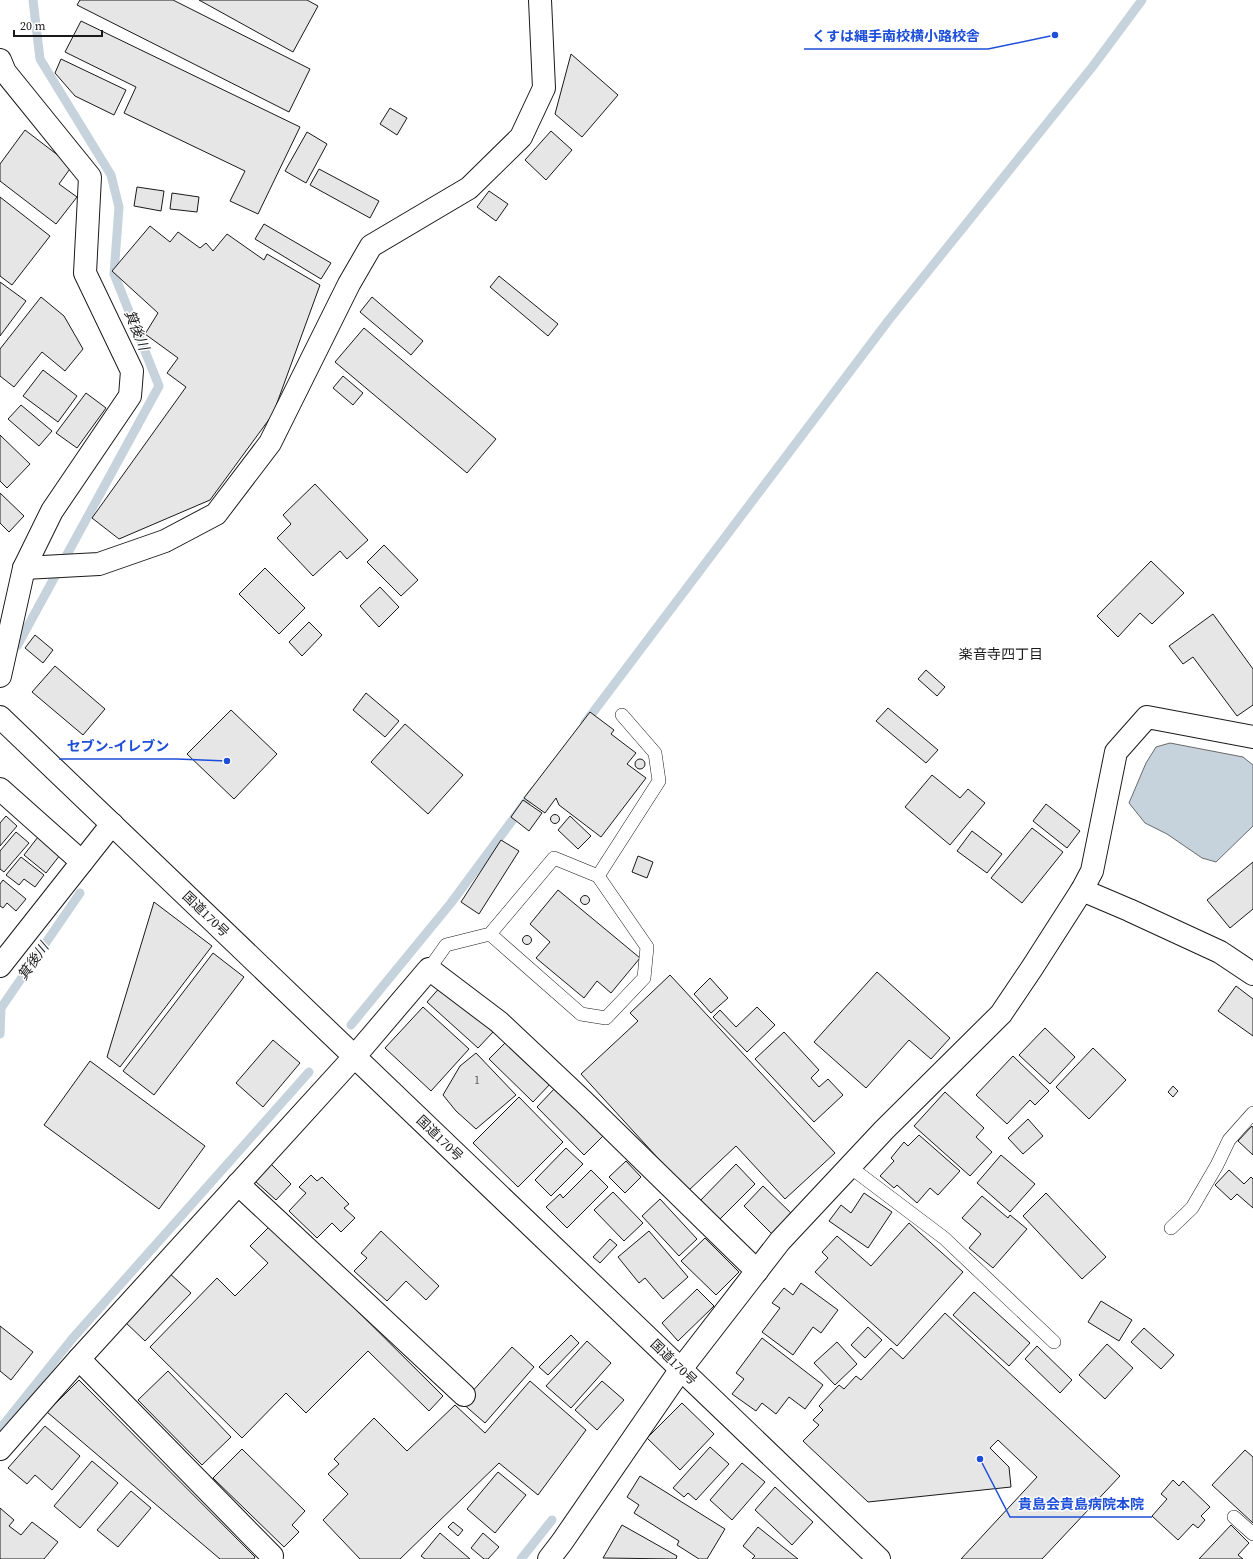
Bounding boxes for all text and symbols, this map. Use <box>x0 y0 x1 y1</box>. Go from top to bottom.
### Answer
scale bar <box>14 12 102 38</box>
text: 20 m <box>20 18 46 34</box>
callout: くすは縄手南校横小路校舎 <box>804 23 988 49</box>
text: くすは縄手南校横小路校舎 <box>812 26 980 46</box>
water label: 箕後川 <box>120 307 155 355</box>
district label: 楽音寺四丁目 <box>959 644 1043 664</box>
callout: セブン-イレブン <box>59 733 177 759</box>
text: セブン-イレブン <box>67 736 169 756</box>
street label: 国道170号 <box>179 888 233 940</box>
water label: 箕後川 <box>13 936 54 984</box>
house number: 1 <box>474 1073 480 1088</box>
street label: 国道170号 <box>413 1112 467 1164</box>
street label: 国道170号 <box>647 1336 701 1388</box>
callout: 貴島会貴島病院本院 <box>1010 1491 1152 1517</box>
text: 貴島会貴島病院本院 <box>1018 1494 1144 1514</box>

